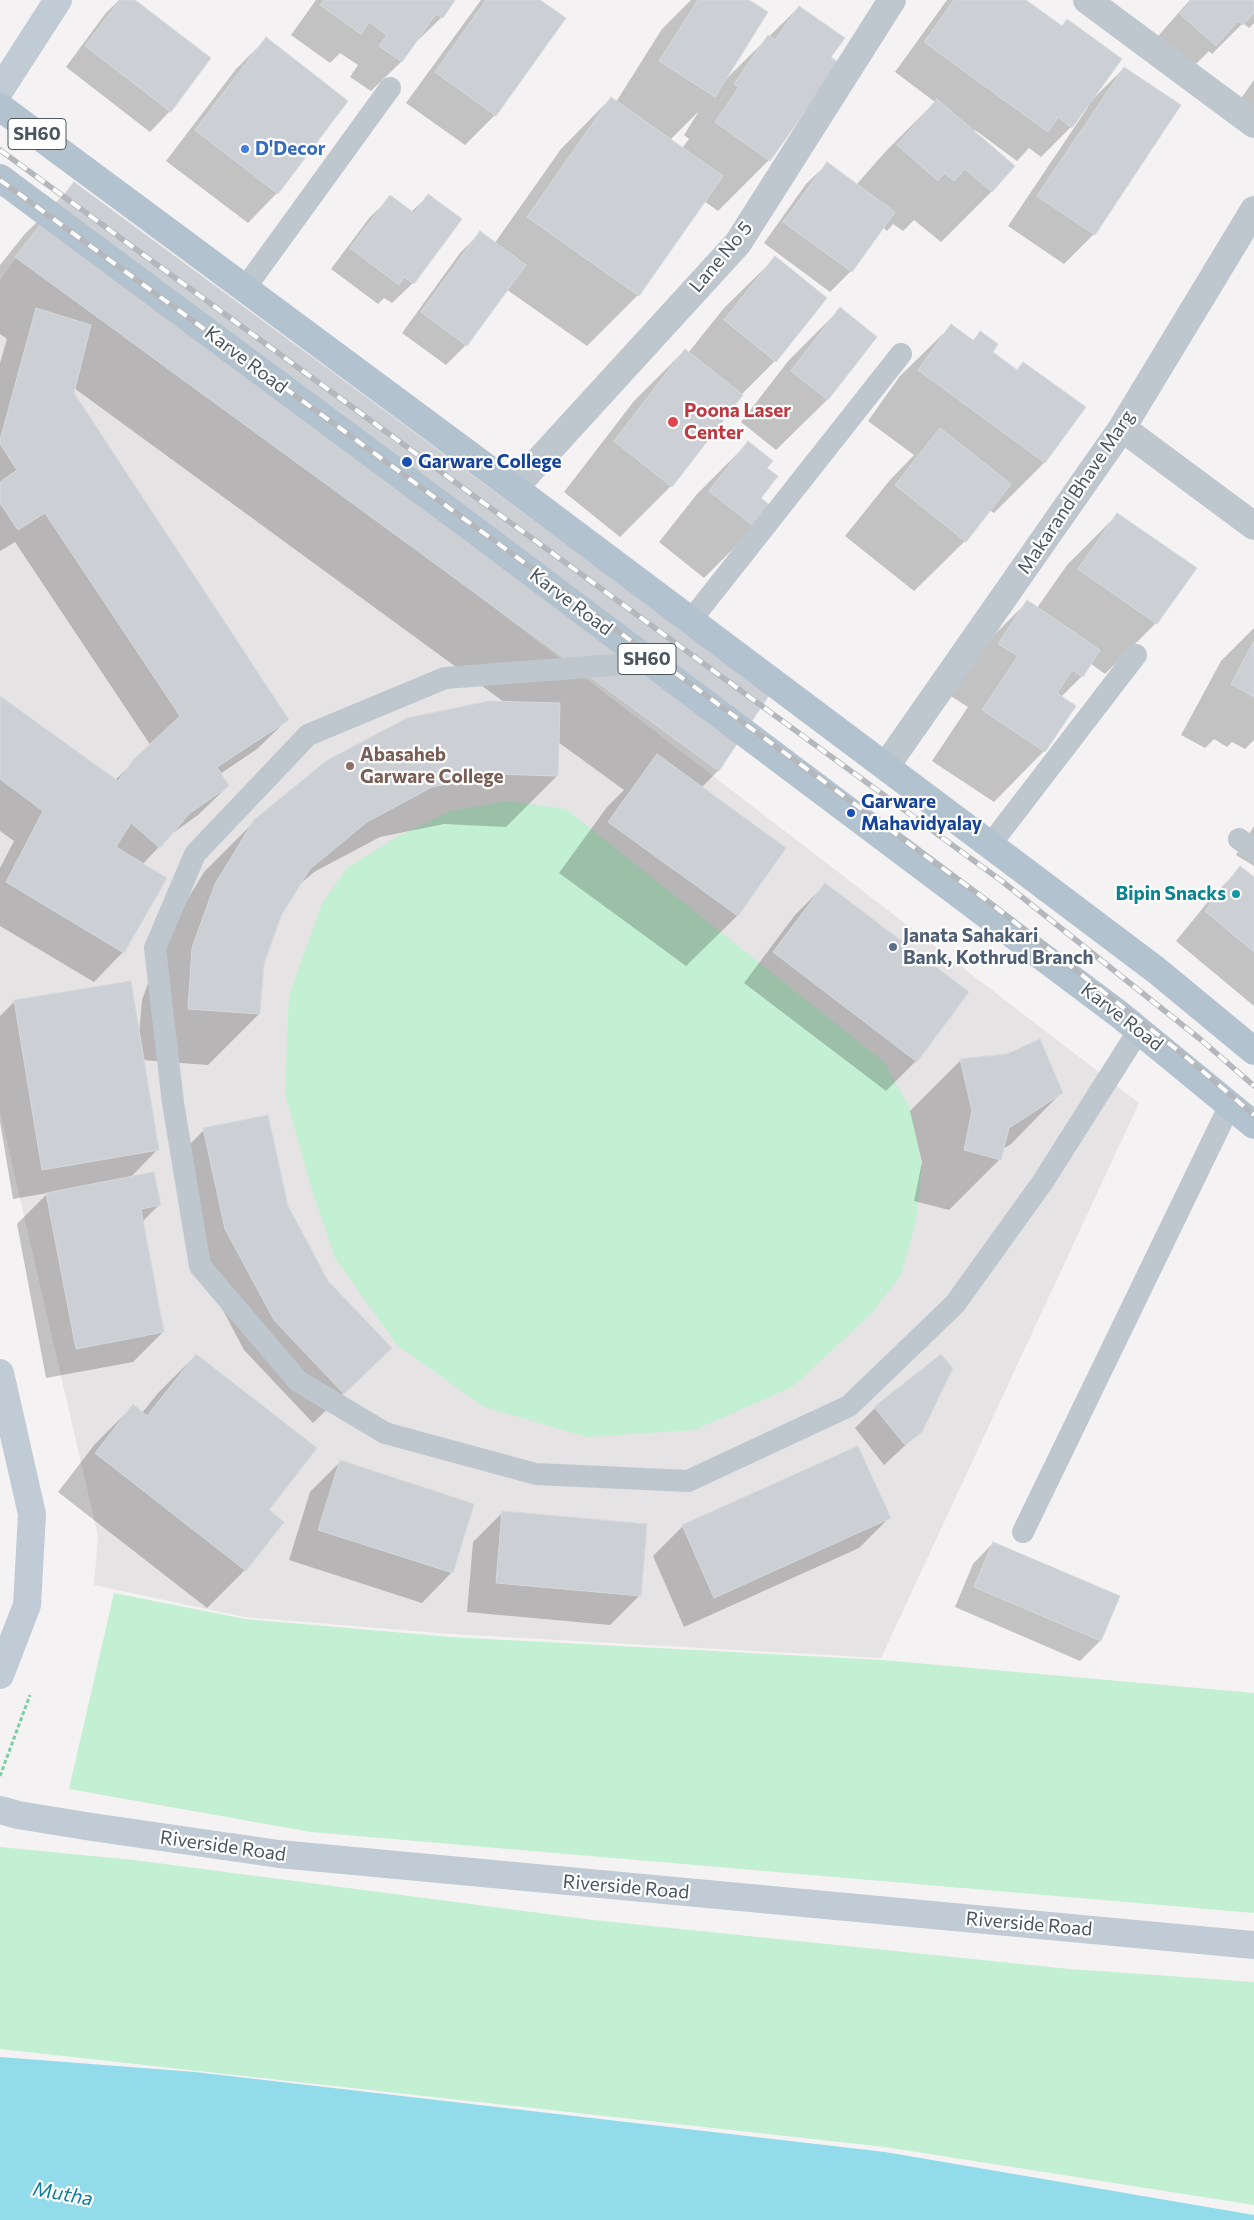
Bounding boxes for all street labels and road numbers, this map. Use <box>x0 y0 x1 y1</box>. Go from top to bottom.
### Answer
road number: SH60 <box>8 118 66 150</box>
street label: Lane No 5 <box>685 217 757 297</box>
street label: Karve Road <box>200 321 292 399</box>
street label: Makarand Bhave Marg <box>1013 406 1139 578</box>
street label: Karve Road <box>525 563 617 641</box>
road number: SH60 <box>618 644 676 674</box>
street label: Karve Road <box>1076 978 1168 1056</box>
street label: Riverside Road <box>159 1826 287 1866</box>
street label: Riverside Road <box>562 1870 690 1904</box>
street label: Riverside Road <box>965 1907 1093 1941</box>

